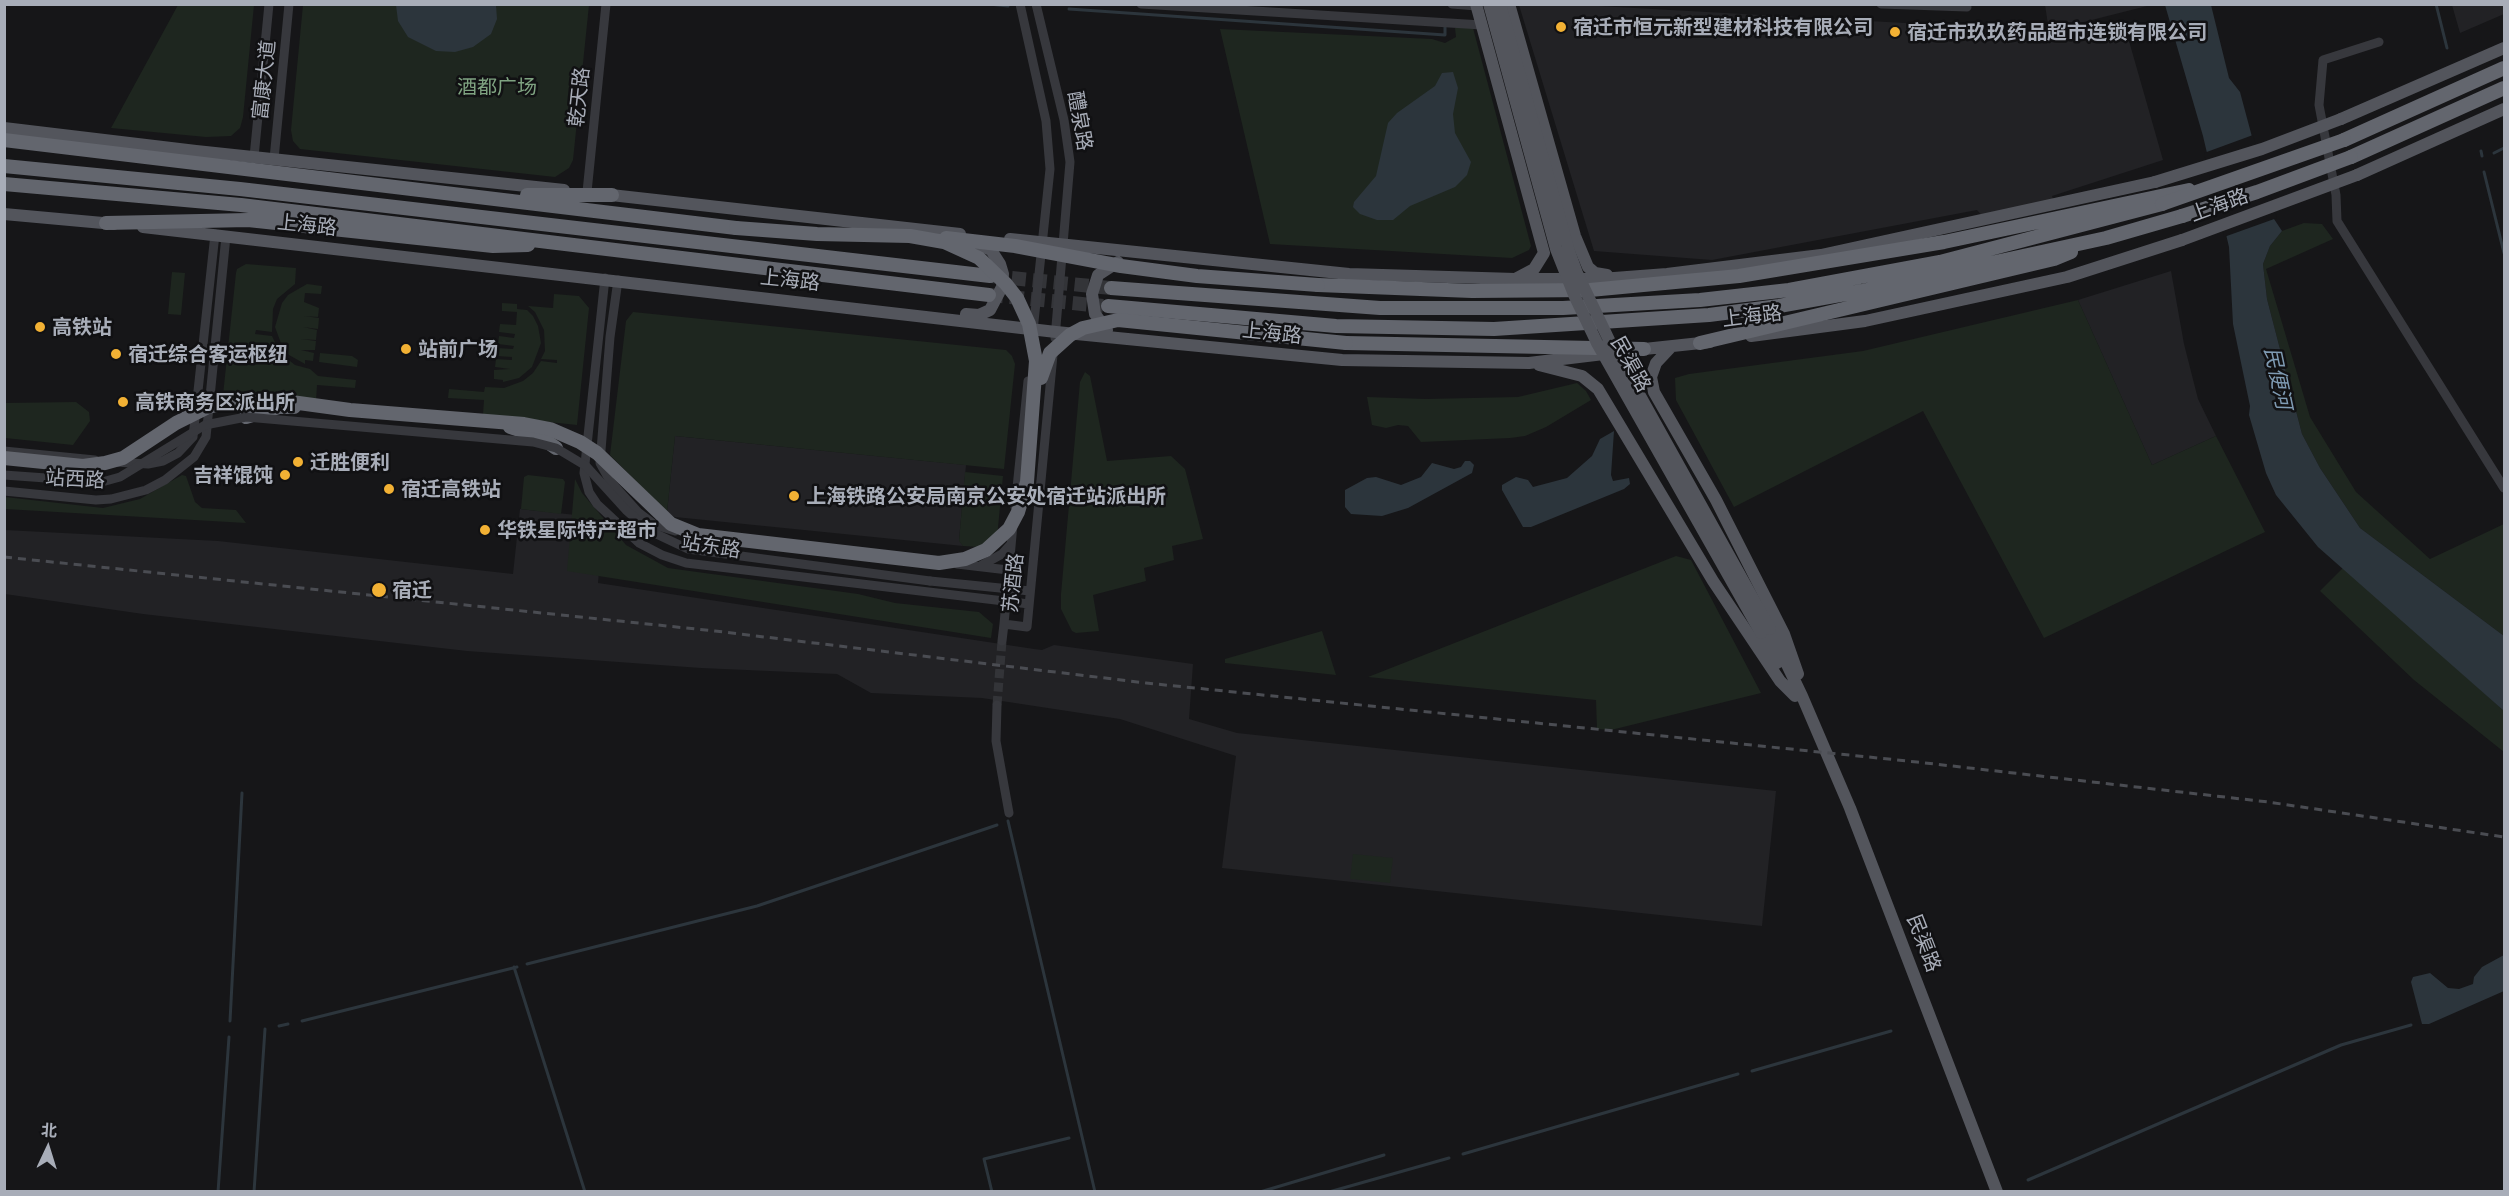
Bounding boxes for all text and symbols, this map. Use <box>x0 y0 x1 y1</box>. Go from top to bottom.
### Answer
place label: 宿迁市恒元新型建材科技有限公司 <box>1573 15 1873 39</box>
marker: 宿迁市恒元新型建材科技有限公司 <box>1554 20 1568 34</box>
place label: 宿迁市玖玖药品超市连锁有限公司 <box>1907 20 2207 44</box>
marker: 宿迁市玖玖药品超市连锁有限公司 <box>1888 25 1902 39</box>
street label: 富康大道 <box>248 39 280 121</box>
street label: 乾天路 <box>564 66 594 128</box>
park label: 酒都广场 <box>457 75 537 99</box>
street label: 醴泉路 <box>1063 89 1097 153</box>
street label: 上海路 <box>2187 183 2251 227</box>
street label: 上海路 <box>276 210 338 240</box>
street label: 上海路 <box>759 265 821 295</box>
street label: 上海路 <box>1721 300 1783 332</box>
place label: 高铁站 <box>52 315 112 339</box>
street label: 上海路 <box>1241 318 1303 348</box>
marker: 高铁站 <box>33 320 47 334</box>
street label: 民渠路 <box>1606 332 1656 396</box>
place label: 站前广场 <box>418 337 498 361</box>
place label: 宿迁综合客运枢纽 <box>128 342 288 366</box>
marker: 站前广场 <box>399 342 413 356</box>
water label: 民便河 <box>2259 345 2297 411</box>
marker: 宿迁综合客运枢纽 <box>109 347 123 361</box>
place label: 高铁商务区派出所 <box>135 390 295 414</box>
marker: 高铁商务区派出所 <box>116 395 130 409</box>
place label: 迁胜便利 <box>310 450 390 474</box>
marker: 迁胜便利 <box>291 455 305 469</box>
place label: 吉祥馄饨 <box>193 463 273 487</box>
street label: 站西路 <box>44 465 106 493</box>
marker: 吉祥馄饨 <box>278 468 292 482</box>
place label: 宿迁高铁站 <box>401 477 501 501</box>
marker: 宿迁高铁站 <box>382 482 396 496</box>
place label: 上海铁路公安局南京公安处宿迁站派出所 <box>806 484 1166 508</box>
marker: 上海铁路公安局南京公安处宿迁站派出所 <box>787 489 801 503</box>
place label: 华铁星际特产超市 <box>497 518 657 542</box>
marker: 华铁星际特产超市 <box>478 523 492 537</box>
street label: 站东路 <box>679 529 743 563</box>
street label: 苏酒路 <box>998 552 1028 614</box>
place label: 宿迁 <box>392 578 432 602</box>
marker: 宿迁 <box>370 581 388 599</box>
street label: 民渠路 <box>1902 911 1946 975</box>
north arrow <box>18 1118 78 1178</box>
text: 北 <box>41 1120 58 1140</box>

